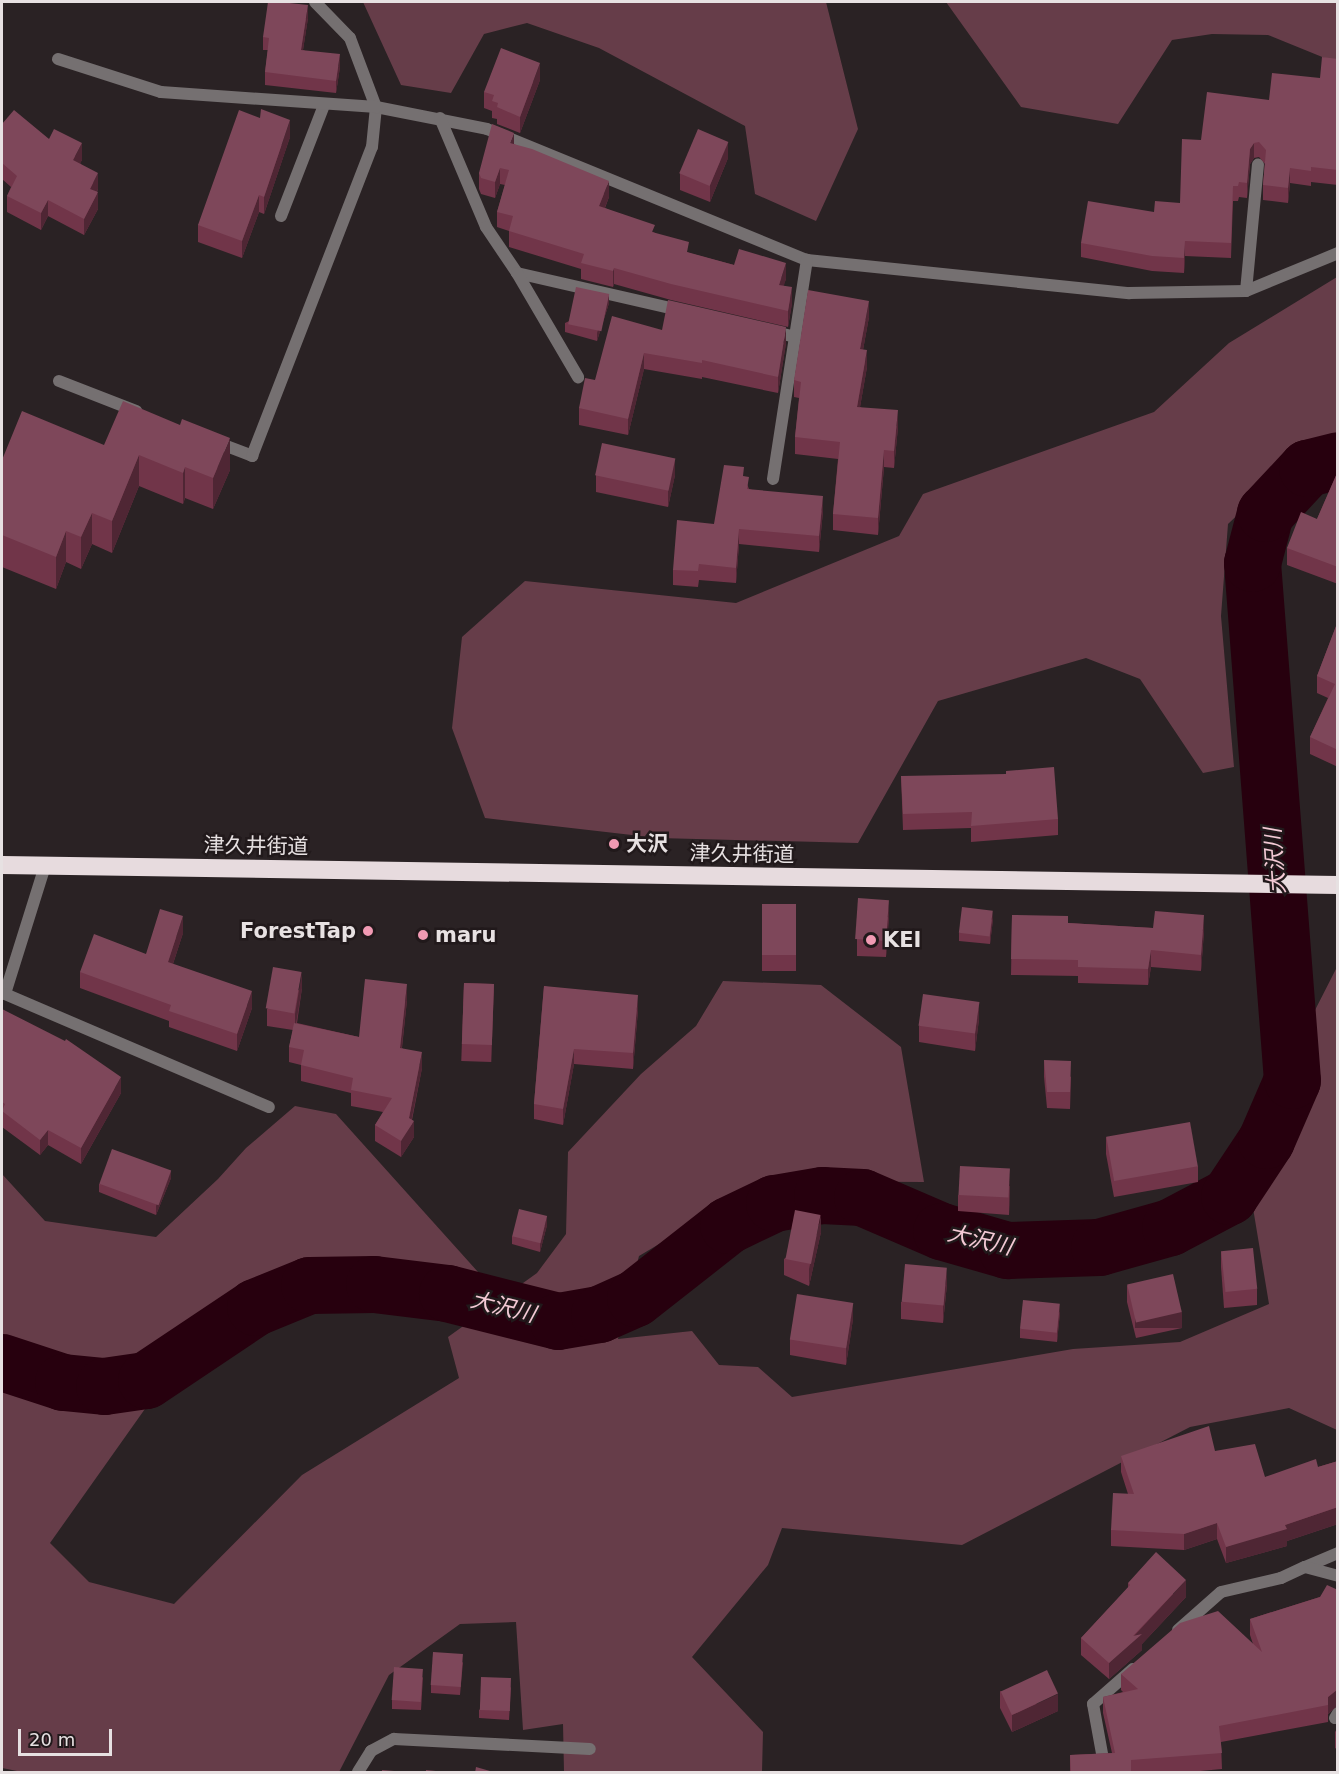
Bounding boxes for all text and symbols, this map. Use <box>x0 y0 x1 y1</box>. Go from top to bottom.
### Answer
water label: 大沢川 <box>1260 827 1290 895</box>
place label: 大沢 <box>626 831 668 857</box>
street label: 津久井街道 <box>203 832 309 860</box>
marker: 大沢 <box>607 837 621 851</box>
street label: 津久井街道 <box>689 840 795 868</box>
place label: ForestTap <box>240 918 356 944</box>
place label: maru <box>435 922 496 948</box>
marker: ForestTap <box>361 924 375 938</box>
place label: KEI <box>883 927 921 953</box>
marker: maru <box>416 928 430 942</box>
marker: KEI <box>864 933 878 947</box>
water label: 大沢川 <box>945 1220 1015 1260</box>
water label: 大沢川 <box>468 1286 538 1328</box>
scale bar <box>21 1717 116 1755</box>
text: 20 m <box>29 1729 75 1750</box>

